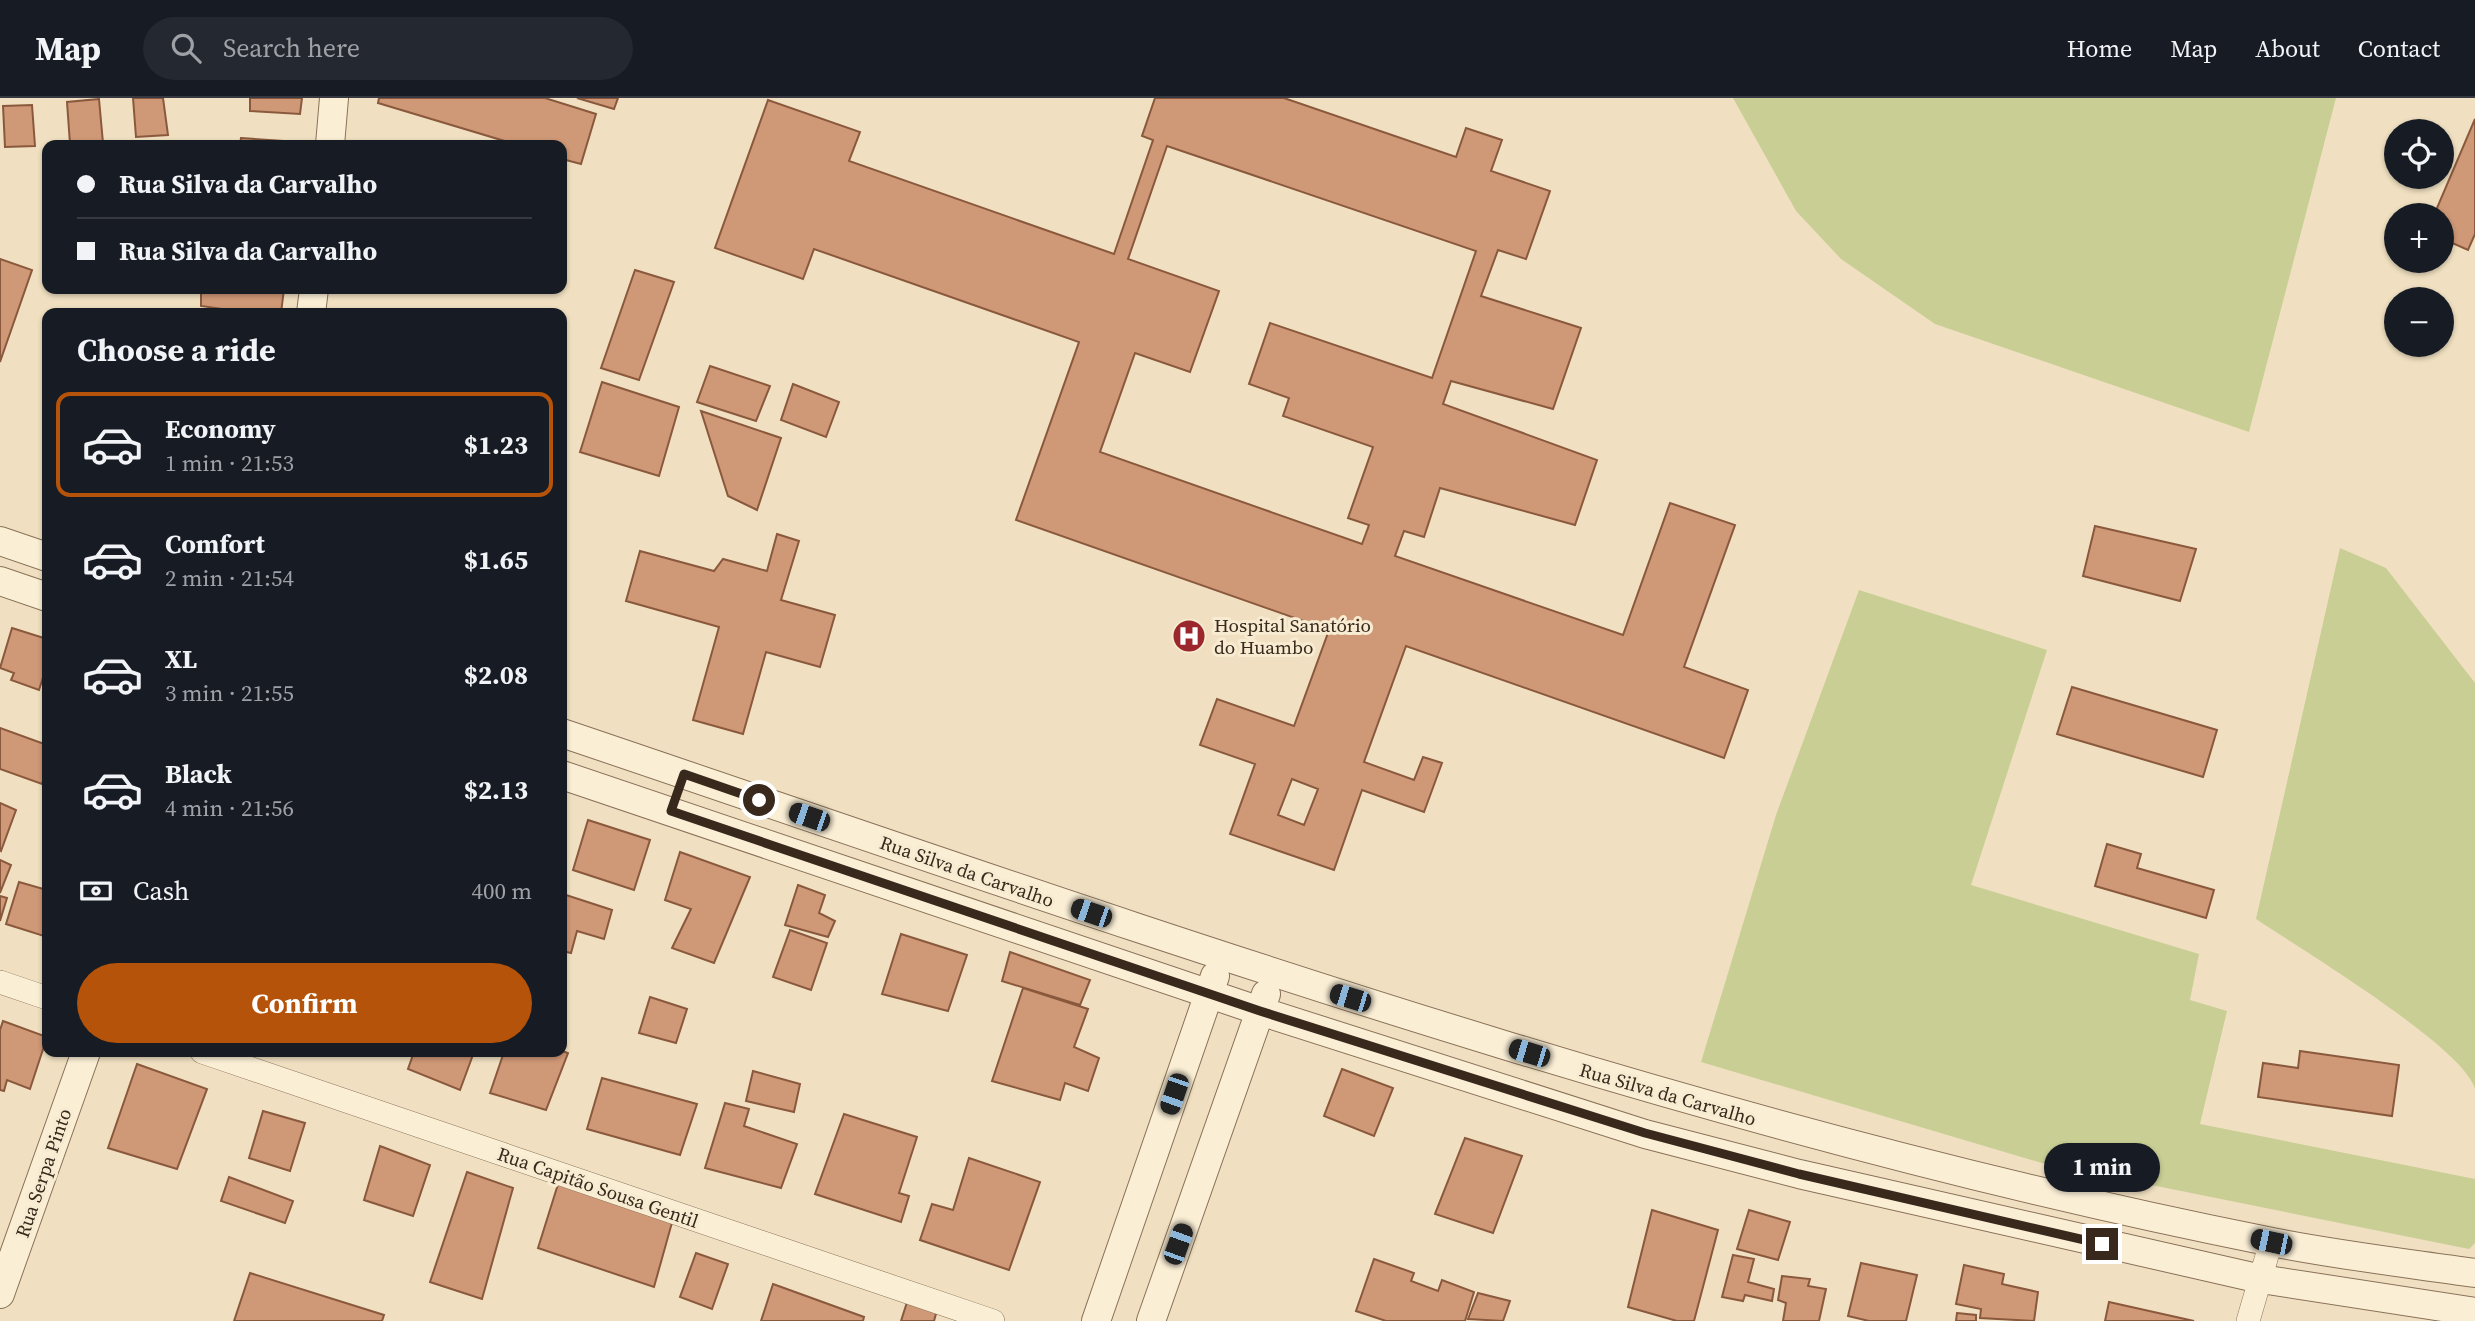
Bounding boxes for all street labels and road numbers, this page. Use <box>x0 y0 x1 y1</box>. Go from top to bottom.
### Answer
street label: Rua Silva da Carvalho <box>876 829 1058 913</box>
street label: Rua Silva da Carvalho <box>1577 1056 1759 1132</box>
street label: Rua Serpa Pinto <box>9 1105 77 1241</box>
street label: Rua Capitão Sousa Gentil <box>494 1140 702 1234</box>

